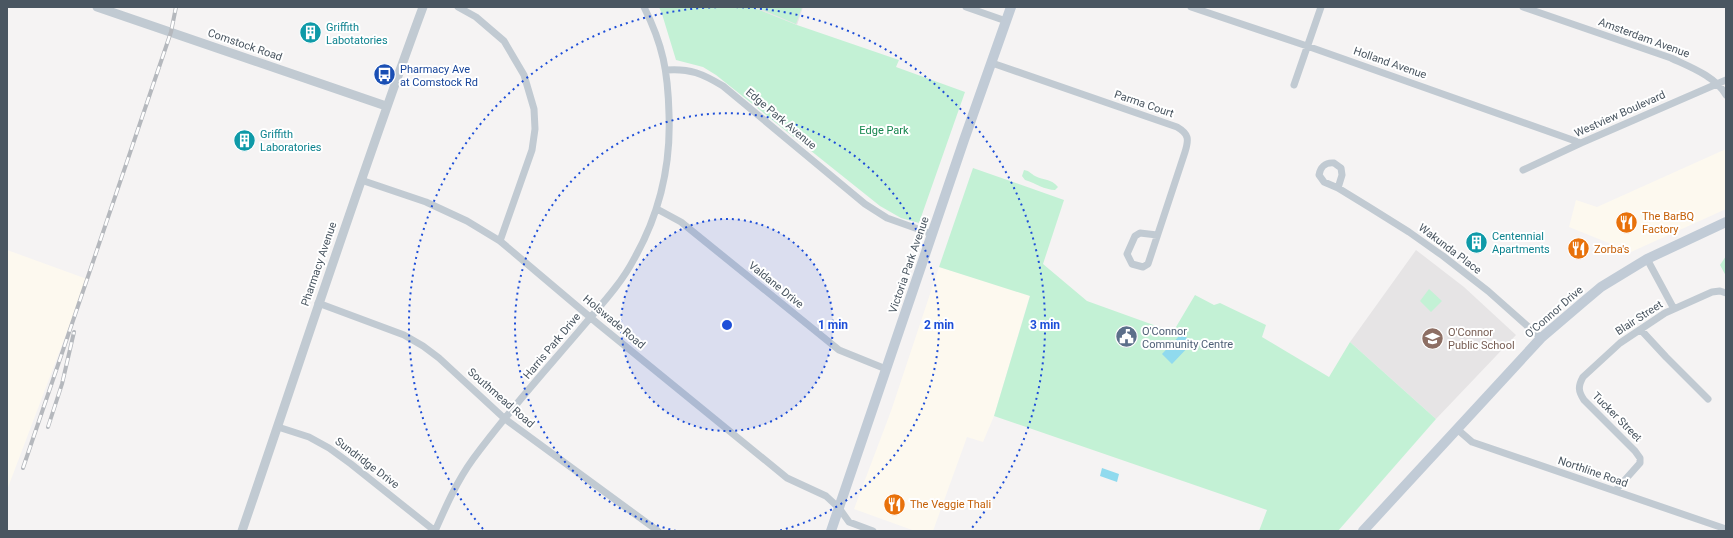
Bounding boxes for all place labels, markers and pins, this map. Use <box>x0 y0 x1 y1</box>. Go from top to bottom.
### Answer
building icon: Griffith Labotatories <box>298 20 324 46</box>
place label: Griffith Labotatories <box>326 21 388 47</box>
bus stop icon: Pharmacy Ave at Comstock Rd <box>372 62 398 88</box>
place label: Pharmacy Ave at Comstock Rd <box>400 63 478 89</box>
building icon: Griffith Laboratories <box>231 127 257 153</box>
place label: Griffith Laboratories <box>260 128 322 154</box>
restaurant icon: The BarBQ Factory <box>1613 209 1639 235</box>
place label: The BarBQ Factory <box>1642 210 1694 236</box>
building icon: Centennial Apartments <box>1464 229 1490 255</box>
place label: Centennial Apartments <box>1492 230 1550 256</box>
restaurant icon: Zorba's <box>1566 236 1592 262</box>
place label: Zorba's <box>1594 243 1630 256</box>
centre of rings <box>720 318 734 332</box>
public building icon: O'Connor Community Centre <box>1113 324 1139 350</box>
place label: O'Connor Community Centre <box>1142 325 1233 351</box>
school or university icon: O'Connor Public School <box>1420 325 1446 351</box>
place label: O'Connor Public School <box>1448 326 1515 352</box>
restaurant icon: The Veggie Thali <box>882 491 908 517</box>
place label: The Veggie Thali <box>910 498 991 511</box>

